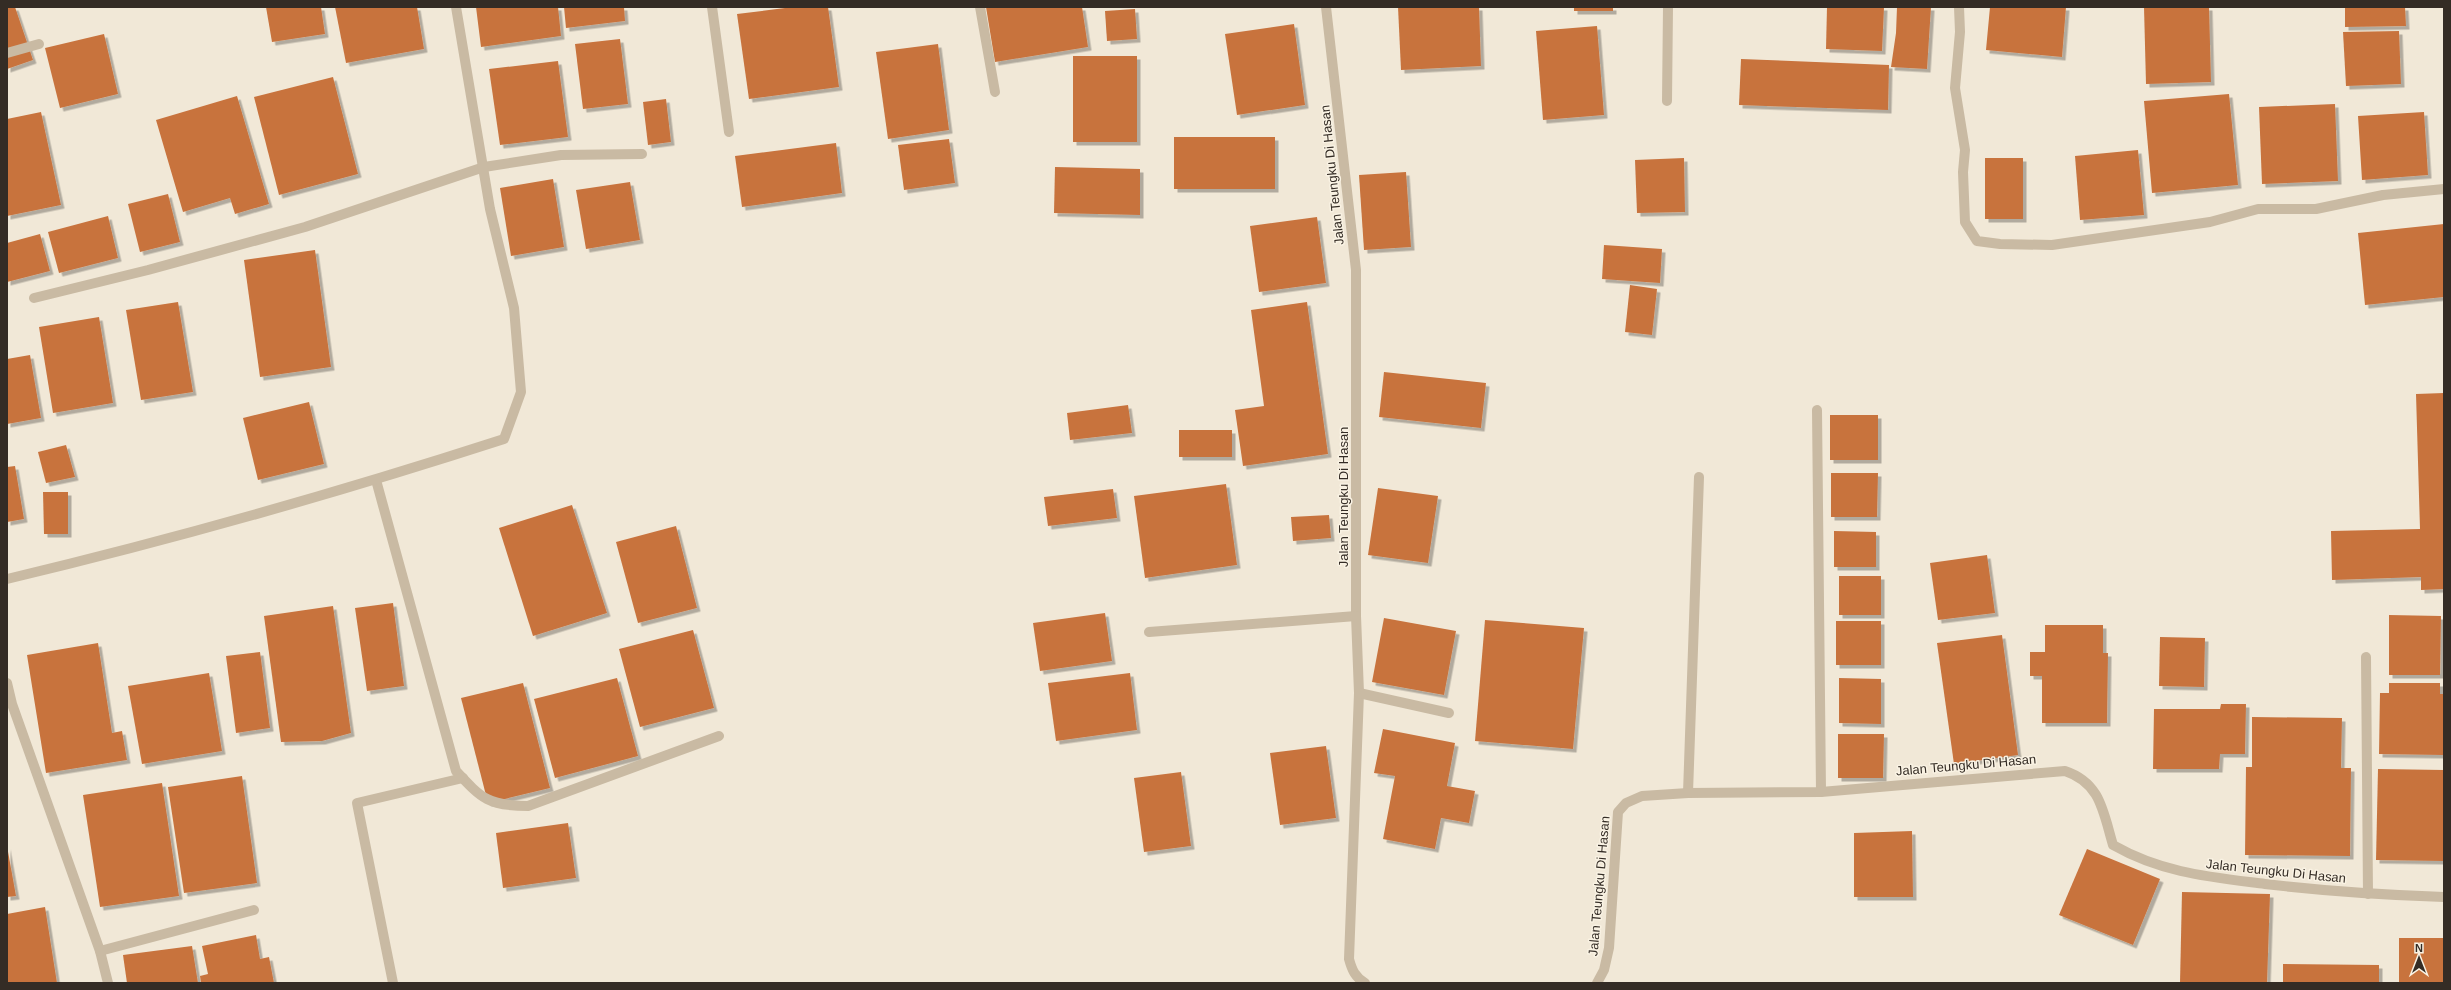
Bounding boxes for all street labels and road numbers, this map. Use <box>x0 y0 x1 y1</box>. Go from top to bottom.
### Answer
street label: Jalan Teungku Di Hasan <box>1317 104 1347 246</box>
street label: Jalan Teungku Di Hasan <box>1336 427 1351 567</box>
street label: Jalan Teungku Di Hasan <box>1895 751 2037 779</box>
street label: Jalan Teungku Di Hasan <box>1585 815 1613 957</box>
street label: Jalan Teungku Di Hasan <box>2205 856 2347 886</box>

